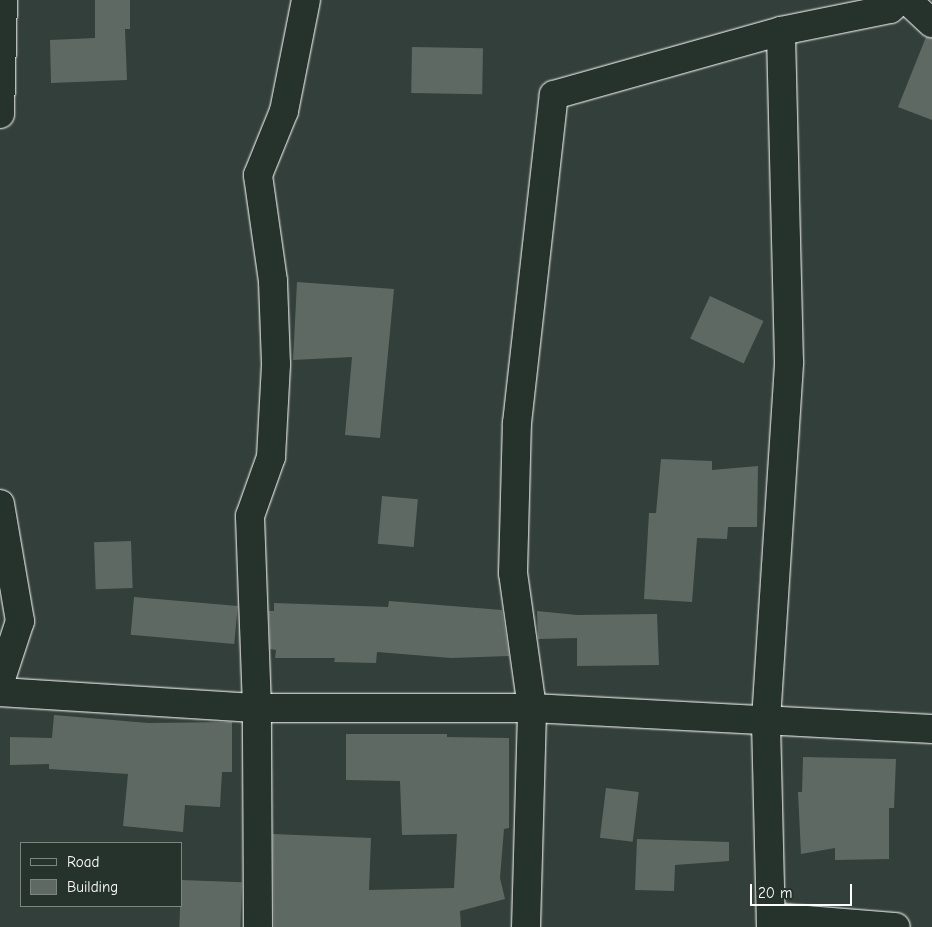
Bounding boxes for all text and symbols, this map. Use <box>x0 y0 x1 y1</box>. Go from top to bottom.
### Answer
legend <box>20 842 182 907</box>
text: Road <box>67 853 99 871</box>
scale bar <box>752 874 854 906</box>
text: Building <box>67 878 118 896</box>
text: 20 m <box>758 884 792 902</box>

